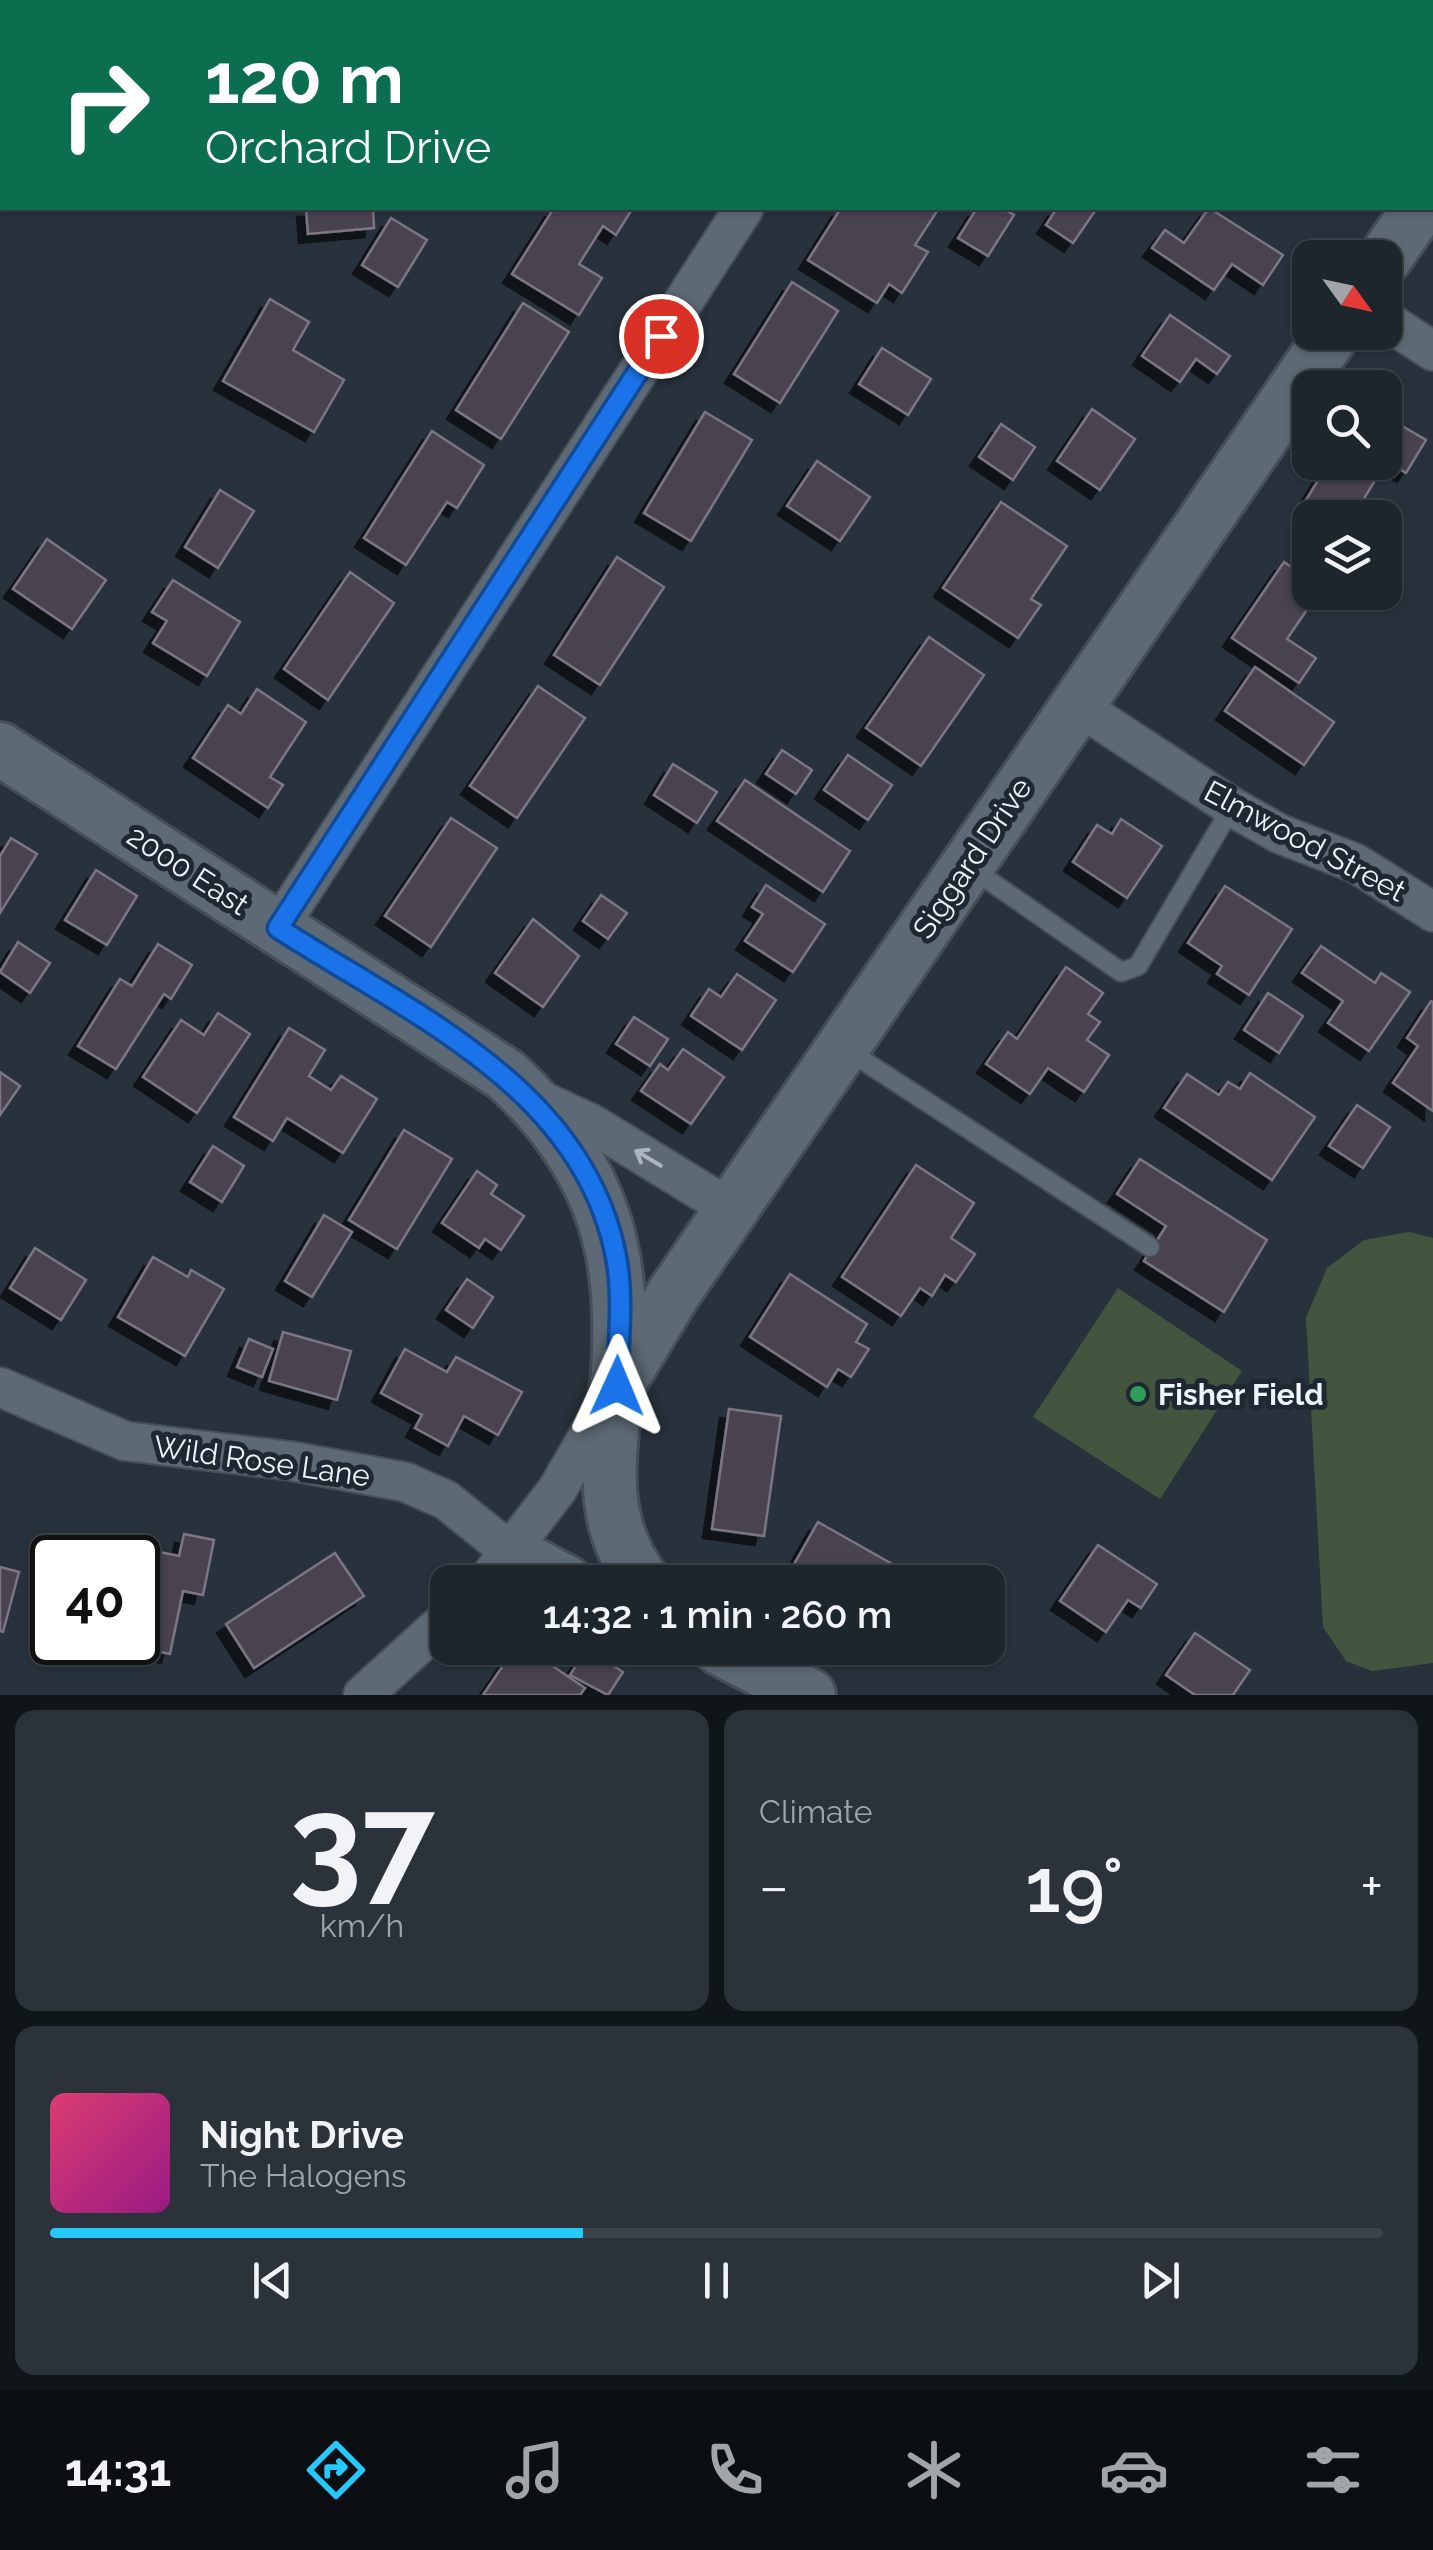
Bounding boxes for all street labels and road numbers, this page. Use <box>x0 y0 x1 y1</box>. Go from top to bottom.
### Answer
street label: Siggard Drive <box>905 771 1039 945</box>
street label: Elmwood Street <box>1198 773 1412 909</box>
street label: 2000 East <box>121 818 255 922</box>
street label: Wild Rose Lane <box>152 1428 372 1494</box>

